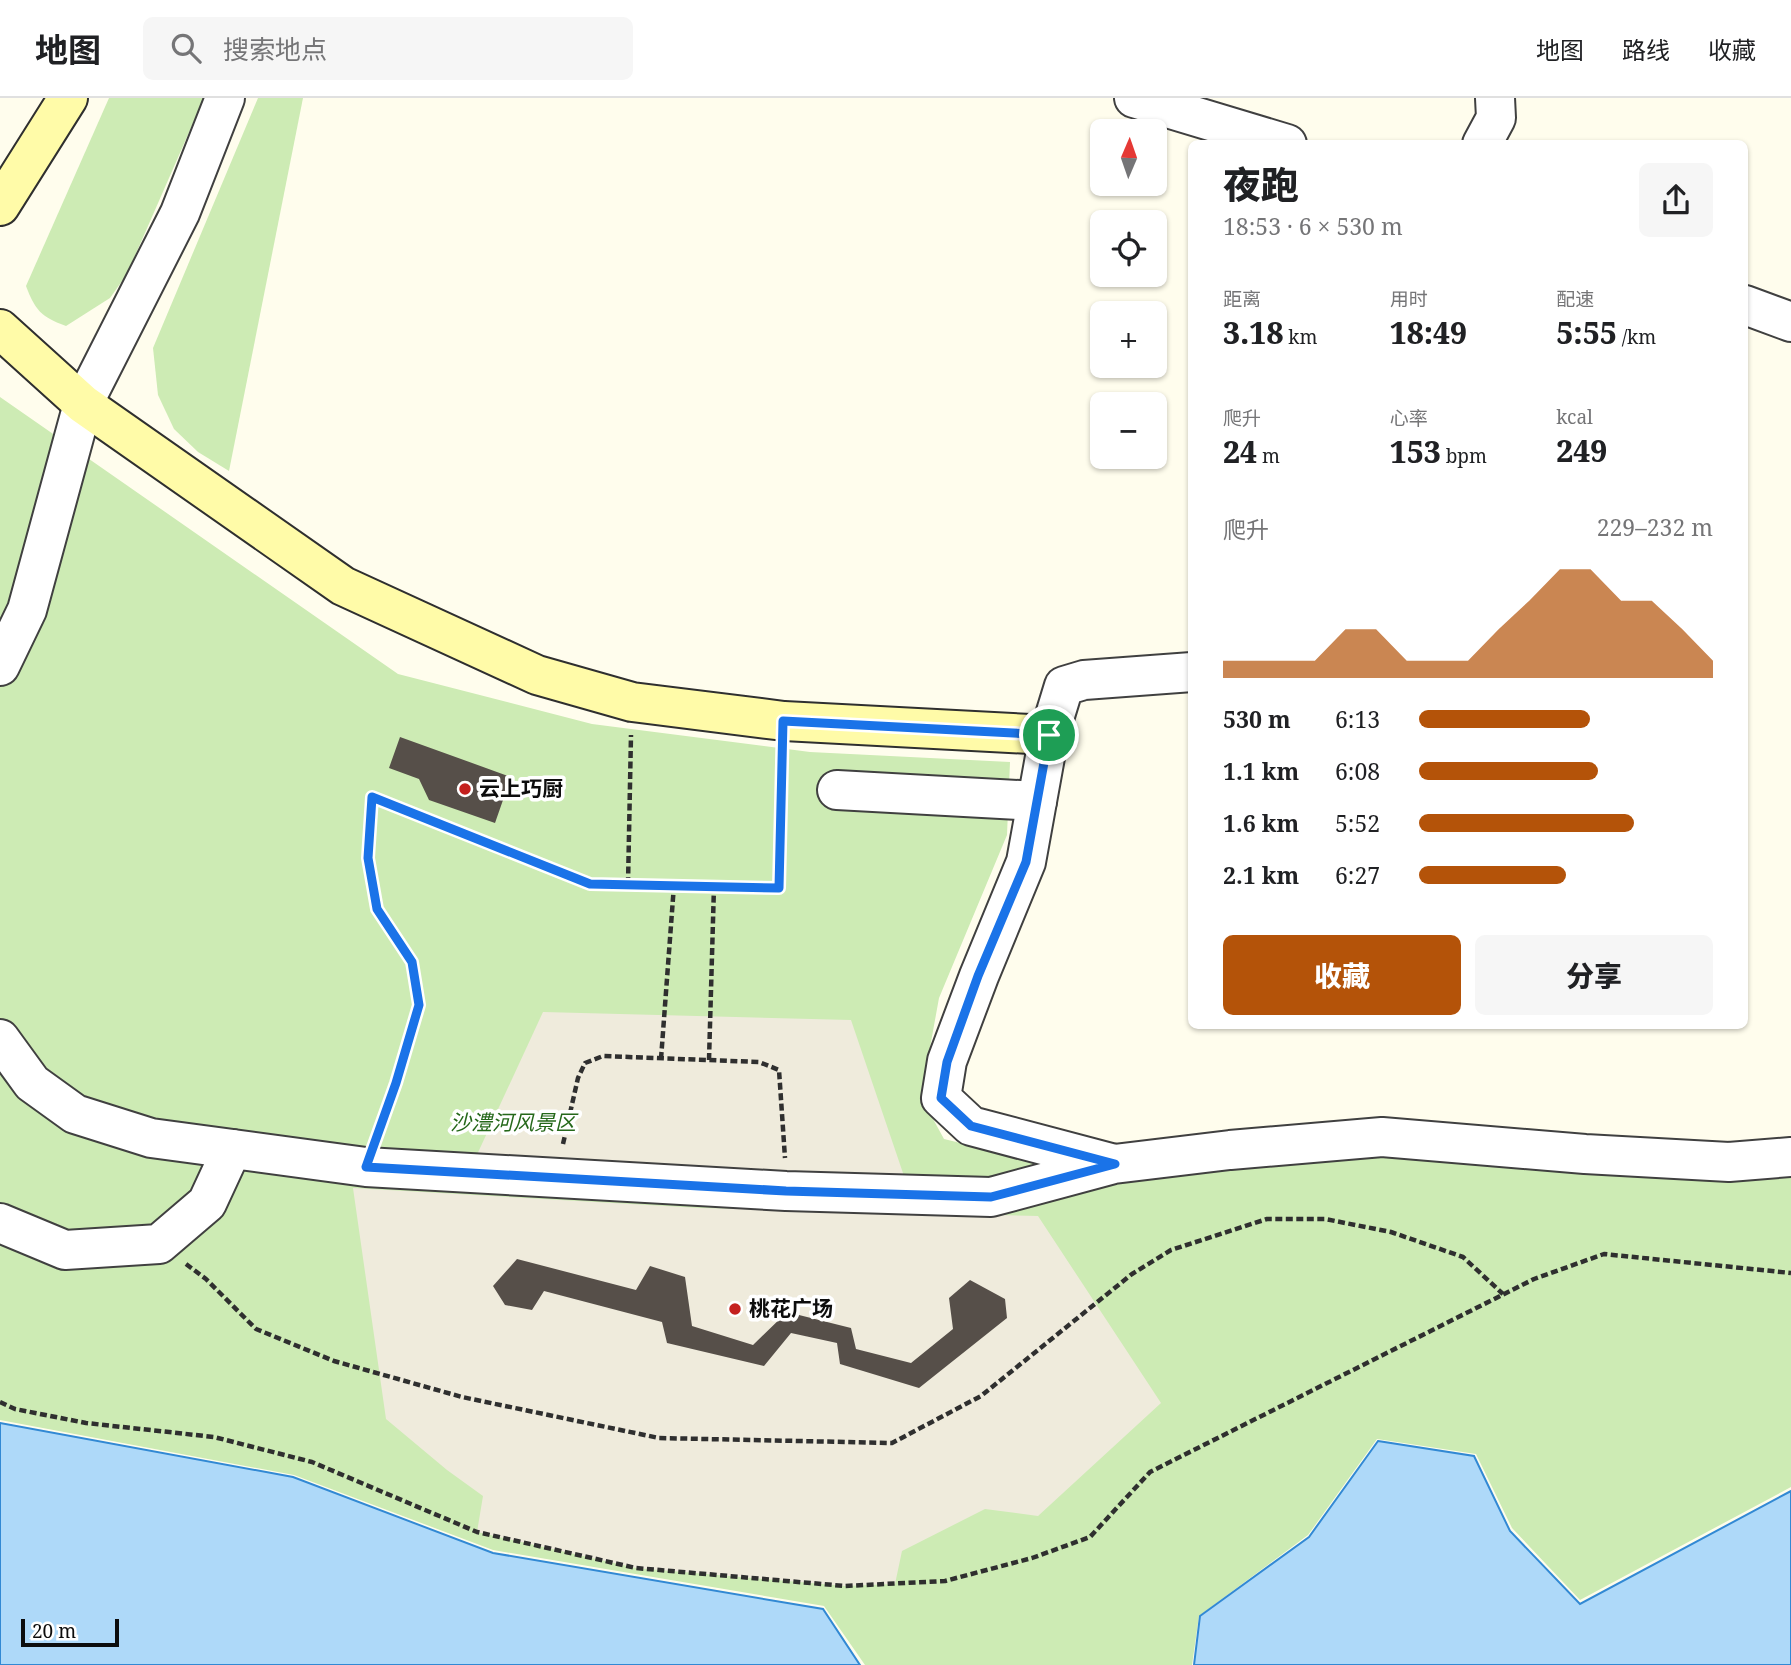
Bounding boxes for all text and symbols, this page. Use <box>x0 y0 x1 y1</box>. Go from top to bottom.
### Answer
search box <box>143 17 633 80</box>
text: 地图 <box>35 27 101 72</box>
icon: search <box>167 29 205 67</box>
text: 搜索地点 <box>223 31 327 67</box>
text: 地图 <box>1536 33 1584 66</box>
text: 路线 <box>1622 33 1670 66</box>
text: 收藏 <box>1708 33 1756 66</box>
north arrow <box>1090 119 1167 196</box>
map controls <box>1090 119 1167 469</box>
text: 夜跑 <box>1223 158 1299 210</box>
button: share <box>1639 163 1713 237</box>
button: locate <box>1090 210 1167 287</box>
text: 18:53 · 6 × 530 m <box>1223 210 1403 242</box>
text: 距离 <box>1223 286 1261 312</box>
text: 用时 <box>1390 286 1428 312</box>
text: 配速 <box>1556 286 1594 312</box>
button: + <box>1090 301 1167 378</box>
text: 3.18 <box>1223 312 1283 353</box>
text: 18:49 <box>1390 312 1467 353</box>
text: 5:55 <box>1556 312 1617 353</box>
text: km <box>1283 324 1317 350</box>
text: /km <box>1617 324 1656 350</box>
button: − <box>1090 392 1167 469</box>
text: kcal <box>1556 404 1593 430</box>
text: 爬升 <box>1223 405 1261 431</box>
text: 心率 <box>1390 405 1428 431</box>
text: 249 <box>1556 430 1607 471</box>
text: 24 <box>1223 431 1257 472</box>
text: 153 <box>1390 431 1441 472</box>
text: m <box>1257 443 1280 469</box>
text: bpm <box>1441 443 1487 469</box>
text: 229–232 m <box>1597 511 1713 543</box>
text: 爬升 <box>1223 513 1269 545</box>
text: 530 m <box>1223 703 1291 735</box>
text: 6:13 <box>1335 703 1380 735</box>
pin <box>1019 705 1079 765</box>
icon: arrive <box>1030 716 1068 754</box>
text: 1.1 km <box>1223 755 1299 787</box>
text: 6:08 <box>1335 755 1380 787</box>
place label: 云上巧厨 <box>479 774 563 802</box>
marker: 云上巧厨 <box>457 781 473 797</box>
text: 1.6 km <box>1223 807 1299 839</box>
text: 5:52 <box>1335 807 1380 839</box>
text: 2.1 km <box>1223 859 1299 891</box>
text: 6:27 <box>1335 859 1380 891</box>
button: 收藏 <box>1223 935 1461 1015</box>
button: 分享 <box>1475 935 1713 1015</box>
park label: 沙澧河风景区 <box>450 1108 579 1136</box>
place label: 桃花广场 <box>749 1294 833 1322</box>
marker: 桃花广场 <box>727 1301 743 1317</box>
scale bar <box>21 1616 119 1648</box>
text: 20 m <box>32 1618 76 1644</box>

